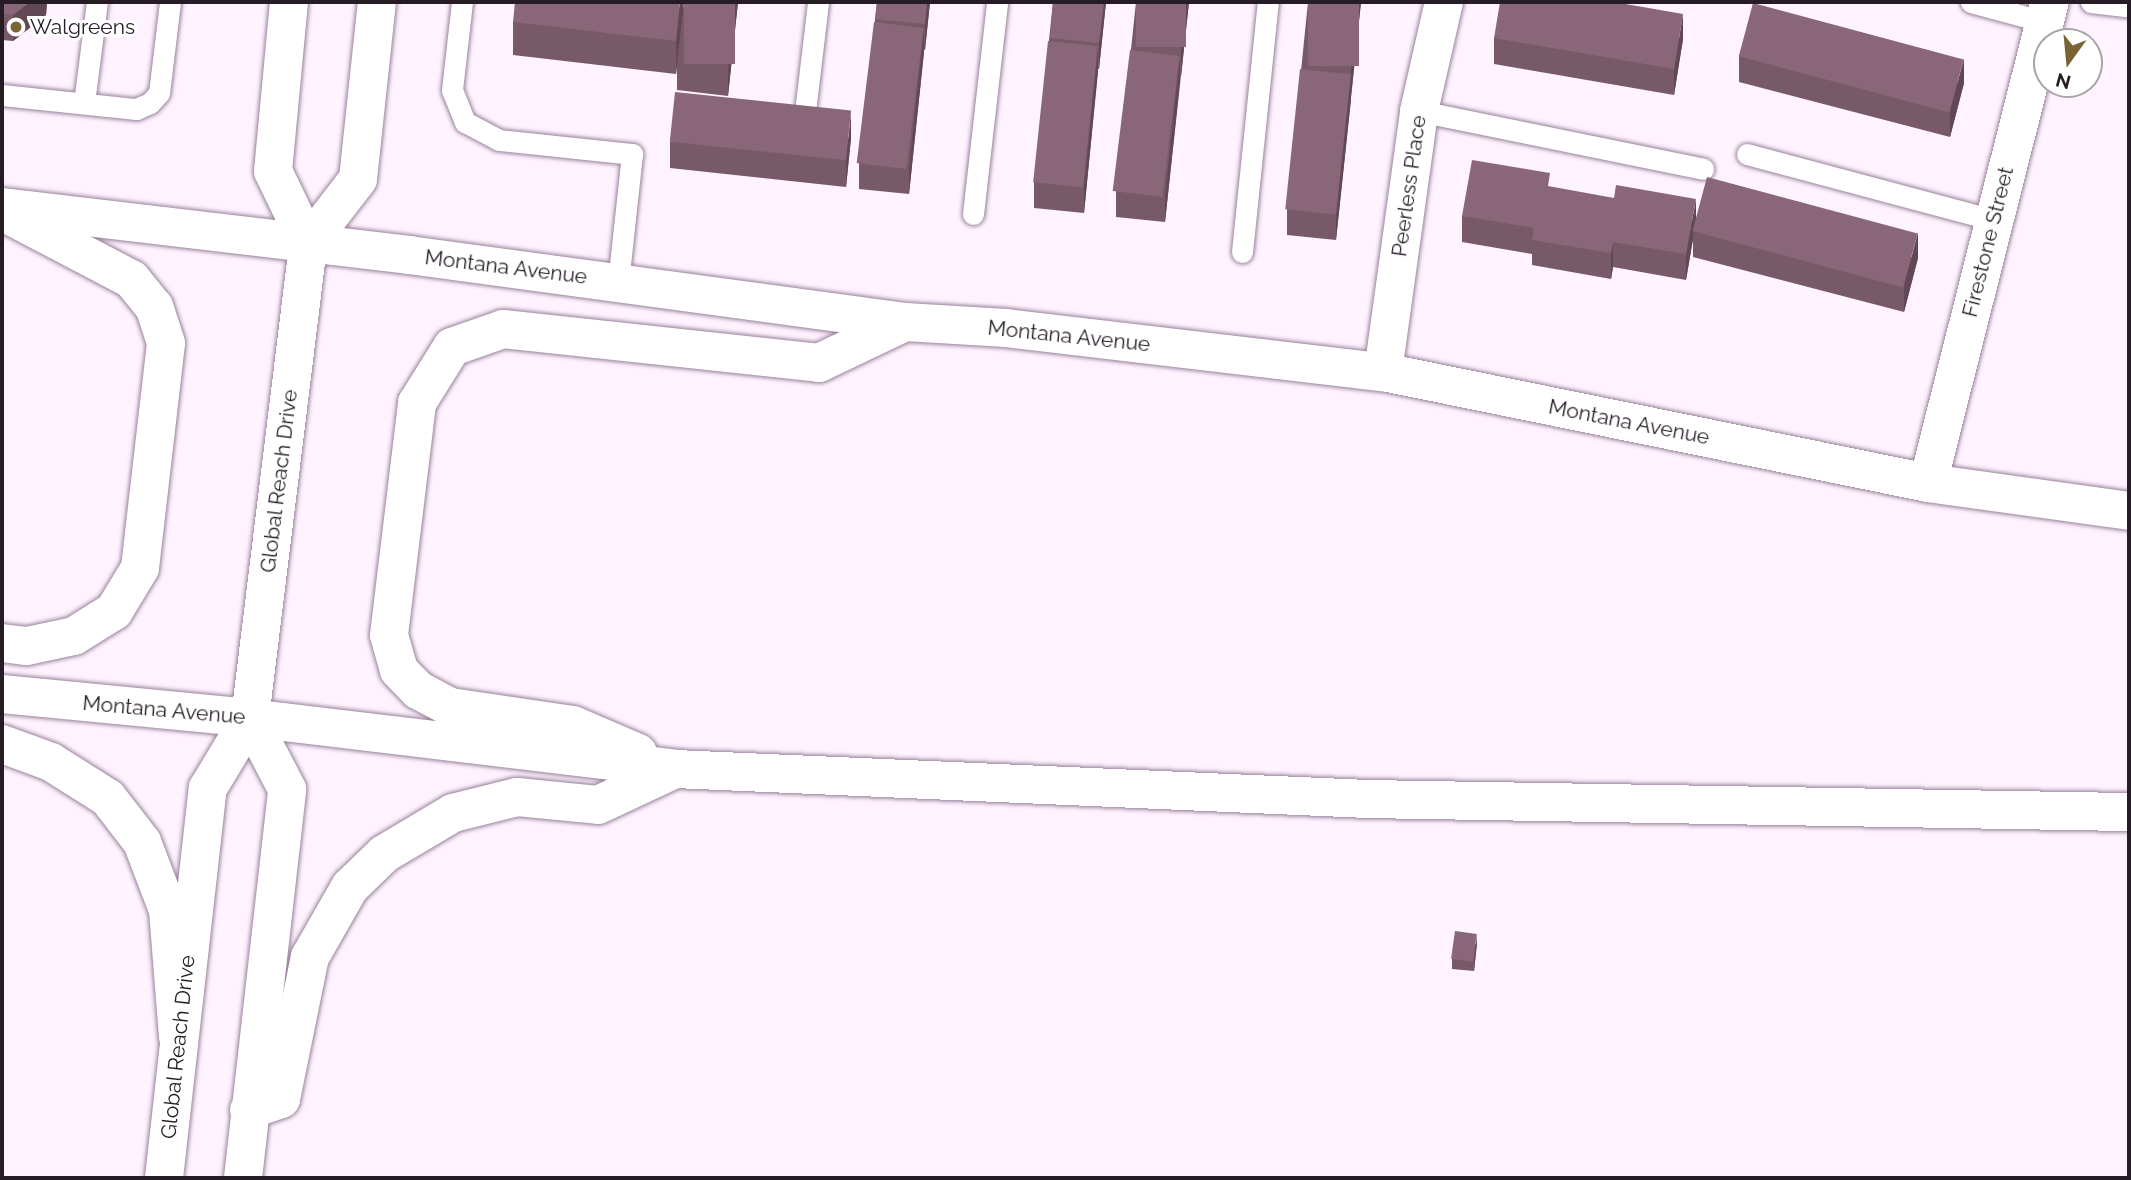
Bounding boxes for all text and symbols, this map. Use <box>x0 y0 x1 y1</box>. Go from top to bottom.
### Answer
place label: Walgreens <box>30 14 135 40</box>
marker: Walgreens <box>8 19 24 35</box>
north arrow <box>2033 28 2103 98</box>
text: N <box>2053 69 2073 94</box>
street label: Peerless Place <box>1387 114 1431 258</box>
street label: Firestone Street <box>1957 164 2019 320</box>
street label: Montana Avenue <box>423 244 589 290</box>
street label: Montana Avenue <box>986 315 1152 357</box>
street label: Global Reach Drive <box>255 388 303 574</box>
street label: Montana Avenue <box>1546 394 1712 450</box>
street label: Montana Avenue <box>81 690 247 730</box>
street label: Global Reach Drive <box>156 954 200 1140</box>

